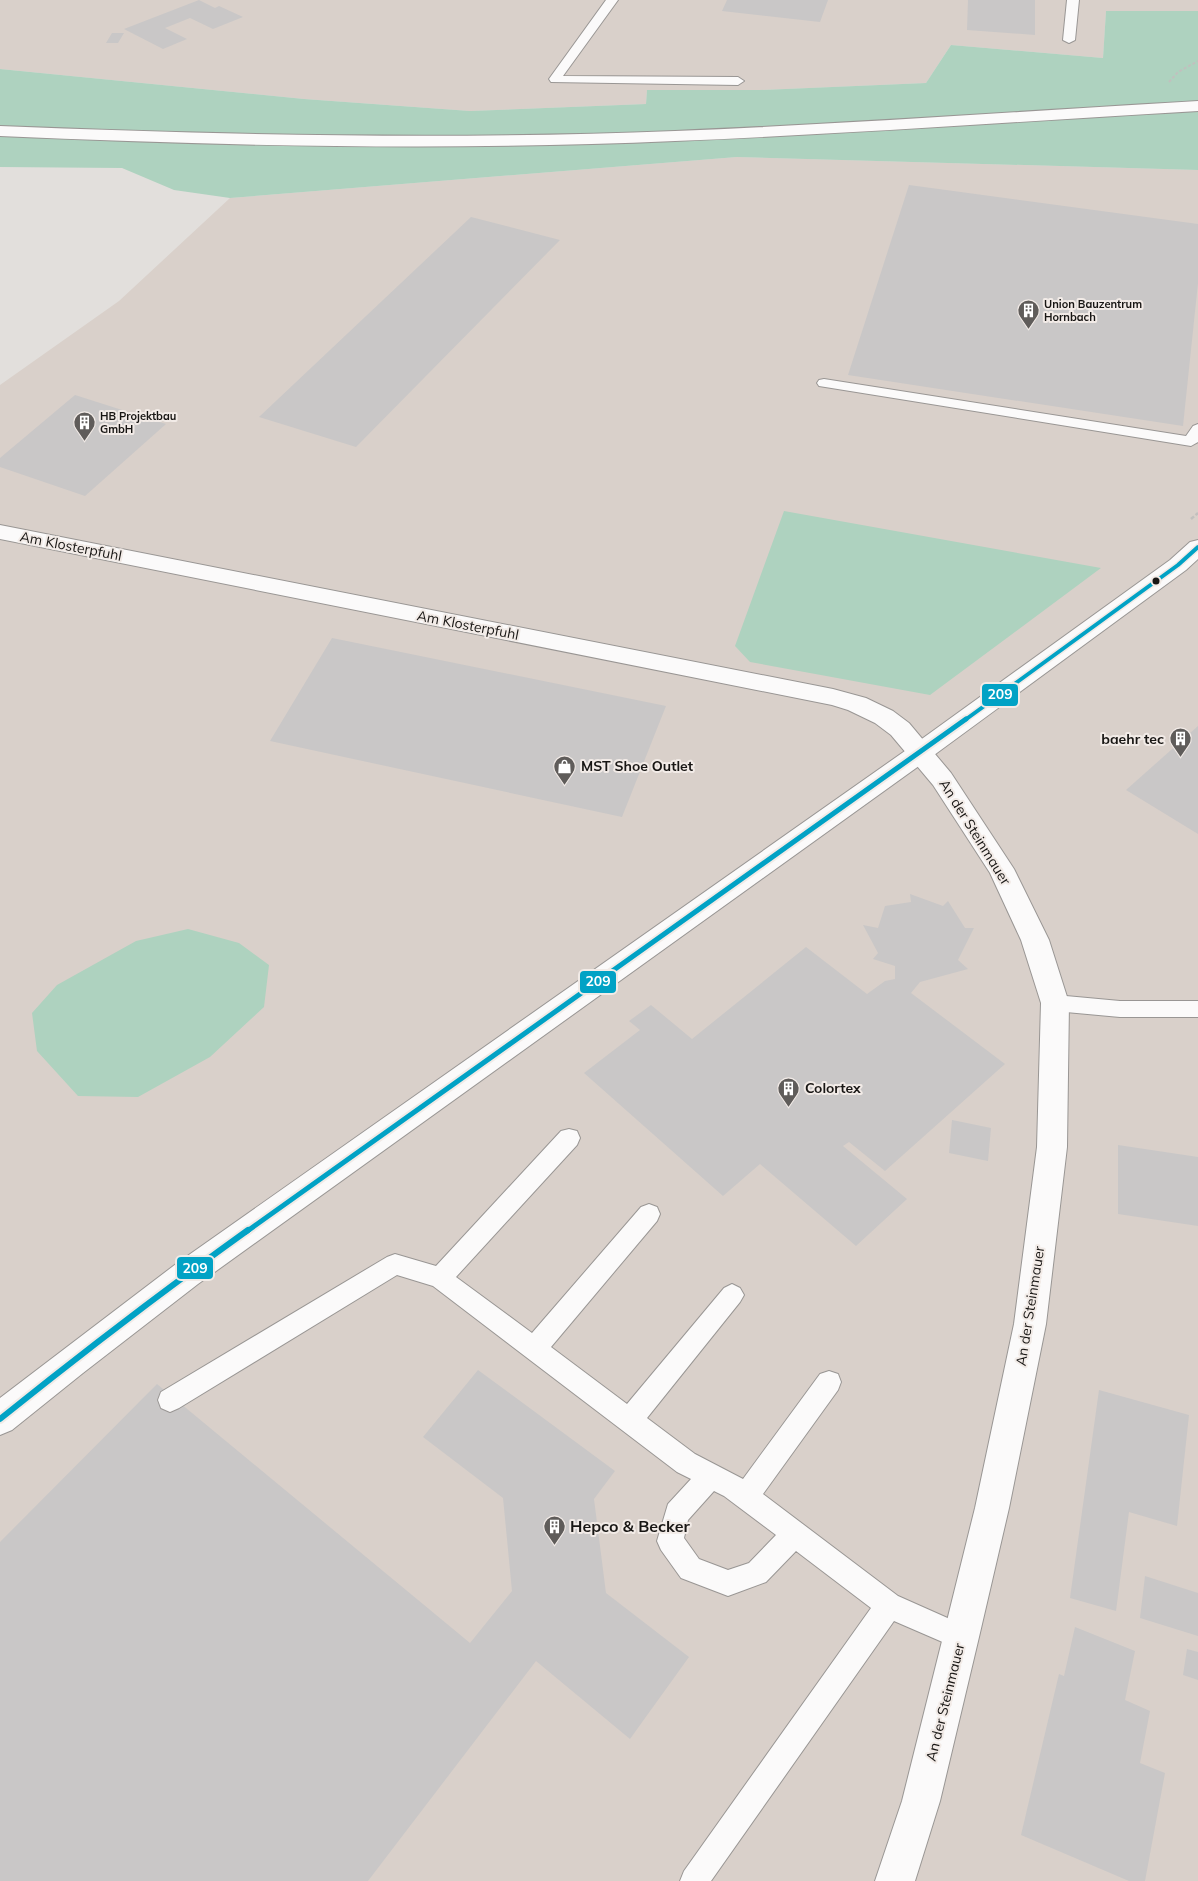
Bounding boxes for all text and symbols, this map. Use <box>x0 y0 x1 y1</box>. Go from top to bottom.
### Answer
place label: Union Bauzentrum Hornbach <box>1044 297 1142 324</box>
building icon: Union Bauzentrum Hornbach <box>1016 298 1040 329</box>
place label: HB Projektbau GmbH <box>100 409 176 436</box>
building icon: HB Projektbau GmbH <box>72 410 96 441</box>
street label: Am Klosterpfuhl <box>18 527 124 565</box>
unlabelled marker <box>1151 576 1161 586</box>
street label: Am Klosterpfuhl <box>415 606 521 644</box>
line badge: 209 <box>981 683 1019 707</box>
text: 209 <box>987 685 1013 703</box>
building icon: baehr tec <box>1168 727 1192 758</box>
place label: baehr tec <box>1101 730 1164 748</box>
shop icon: MST Shoe Outlet <box>553 754 577 785</box>
place label: MST Shoe Outlet <box>581 757 694 775</box>
street label: An der Steinmauer <box>935 776 1015 889</box>
line badge: 209 <box>579 970 617 994</box>
text: 209 <box>585 972 611 990</box>
building icon: Colortex <box>777 1076 801 1107</box>
place label: Colortex <box>805 1079 861 1097</box>
street label: An der Steinmauer <box>1012 1244 1049 1367</box>
line badge: 209 <box>176 1256 214 1280</box>
text: 209 <box>182 1259 208 1277</box>
building icon: Hepco & Becker <box>542 1514 566 1545</box>
place label: Hepco & Becker <box>570 1516 691 1536</box>
street label: An der Steinmauer <box>922 1640 969 1763</box>

